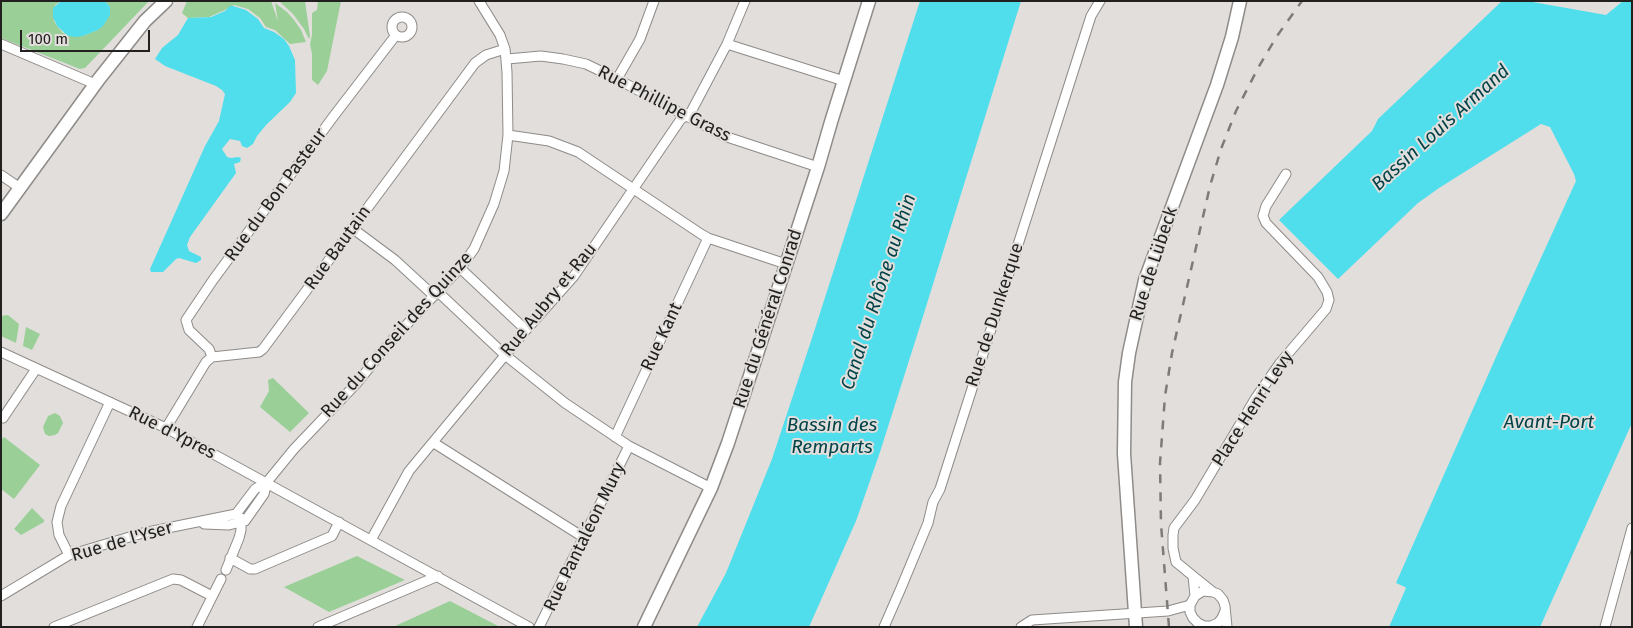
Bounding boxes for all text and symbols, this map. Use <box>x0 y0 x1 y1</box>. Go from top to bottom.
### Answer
scale bar <box>22 20 152 52</box>
text: 100 m <box>28 30 68 48</box>
water label: Bassin Louis Armand <box>1367 60 1515 196</box>
street label: Rue Phillipe Grass <box>594 61 734 147</box>
street label: Rue du Bon Pasteur <box>220 124 332 266</box>
water label: Canal du Rhône au Rhin <box>837 191 921 393</box>
street label: Rue Bautain <box>300 202 376 294</box>
street label: Rue de Lübeck <box>1125 204 1183 324</box>
street label: Rue du Général Conrad <box>729 227 807 411</box>
street label: Rue Aubry et Rau <box>497 239 601 361</box>
street label: Rue de Dunkerque <box>962 240 1028 390</box>
street label: Rue du Conseil des Quinze <box>317 248 477 422</box>
street label: Rue Kant <box>637 299 687 375</box>
street label: Place Henri Levy <box>1208 347 1298 471</box>
street label: Rue d'Ypres <box>125 402 219 464</box>
water label: Avant-Port <box>1504 412 1594 434</box>
water label: Bassin des Remparts <box>787 415 877 459</box>
street label: Rue Pantaléon Mury <box>540 459 630 615</box>
street label: Rue de l'Yser <box>69 517 175 567</box>

